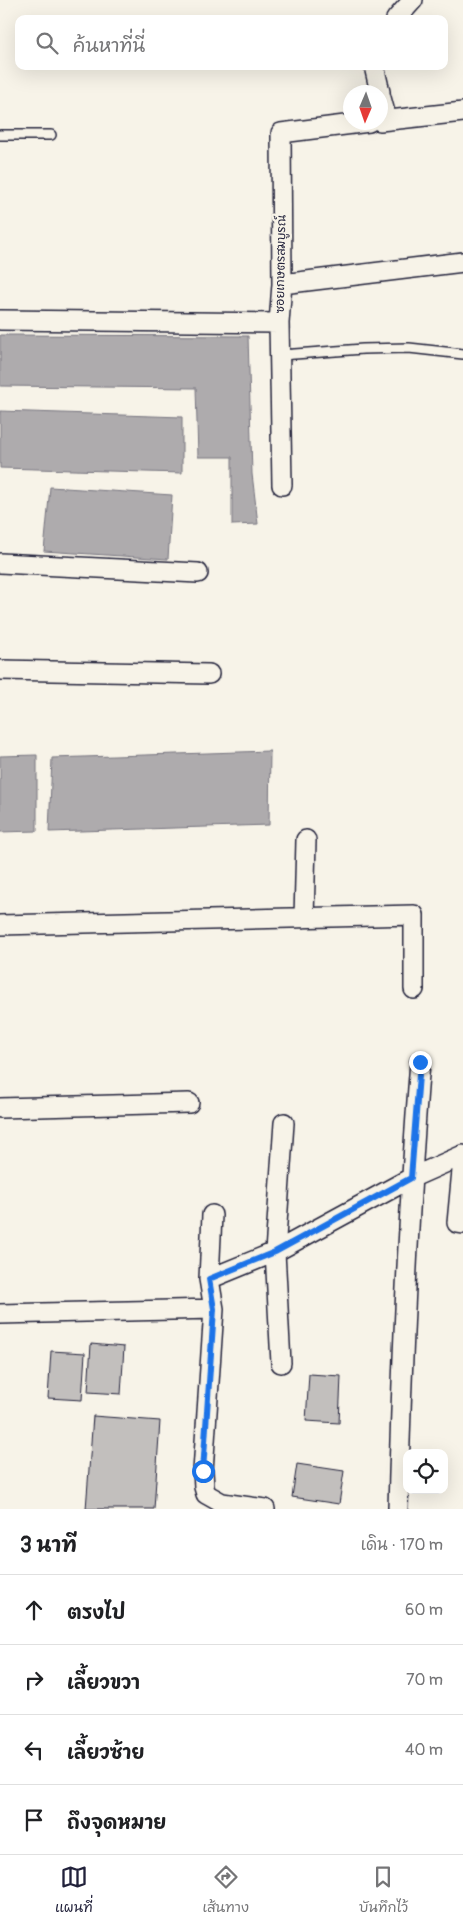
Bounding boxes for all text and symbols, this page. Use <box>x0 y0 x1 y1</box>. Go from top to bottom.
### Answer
search box <box>15 15 448 70</box>
icon: search <box>33 29 61 57</box>
text: ค้นหาที่นี่ <box>73 34 145 58</box>
north arrow <box>343 85 388 130</box>
street label: ซอยเกษตรสมบูรณ์ <box>272 214 290 313</box>
route end <box>409 1051 432 1074</box>
map controls <box>403 1449 448 1494</box>
button: locate <box>403 1449 448 1494</box>
route start <box>192 1460 215 1483</box>
text: 3 นาที <box>20 1532 77 1559</box>
text: เดิน · 170 m <box>361 1535 443 1555</box>
icon: ahead <box>20 1596 48 1624</box>
text: 60 m <box>405 1600 443 1620</box>
text: ตรงไป <box>67 1601 125 1625</box>
icon: right <box>20 1666 48 1694</box>
text: 70 m <box>406 1670 443 1690</box>
text: เลี้ยวขวา <box>67 1671 140 1695</box>
icon: left <box>20 1736 48 1764</box>
text: 40 m <box>405 1740 443 1760</box>
text: เลี้ยวซ้าย <box>67 1741 144 1765</box>
icon: arrive <box>20 1806 48 1834</box>
text: ถึงจุดหมาย <box>67 1811 166 1835</box>
tab: แผนที่ <box>55 1863 93 1917</box>
tab: เส้นทาง <box>203 1863 249 1917</box>
tab: บันทึกไว้ <box>359 1863 408 1917</box>

